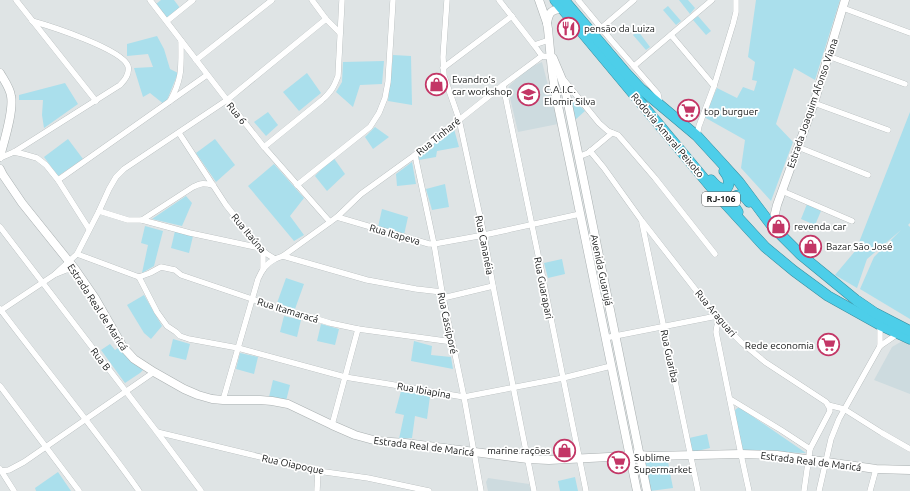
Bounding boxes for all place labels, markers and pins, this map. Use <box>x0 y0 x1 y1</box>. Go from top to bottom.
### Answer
restaurant icon: pensão da Luiza <box>556 15 582 41</box>
place label: pensão da Luiza <box>584 23 655 34</box>
shop icon: Evandro's car workshop <box>424 72 450 98</box>
place label: Evandro's car workshop <box>452 74 512 97</box>
school or university icon: C.A.I.C. Elomir Silva <box>515 82 541 108</box>
place label: C.A.I.C. Elomir Silva <box>544 84 596 107</box>
supermarket icon: top burguer <box>676 98 702 124</box>
place label: top burguer <box>704 106 758 117</box>
shop icon: revenda car <box>766 213 792 239</box>
place label: revenda car <box>794 221 846 232</box>
shop icon: Bazar São José <box>798 233 824 259</box>
place label: Bazar São José <box>826 241 892 252</box>
supermarket icon: Rede economia <box>816 332 842 358</box>
place label: Rede economia <box>745 340 814 351</box>
shop icon: marine rações <box>552 437 578 463</box>
place label: marine rações <box>487 445 550 456</box>
supermarket icon: Sublime Supermarket <box>605 450 631 476</box>
place label: Sublime Supermarket <box>634 452 692 475</box>

